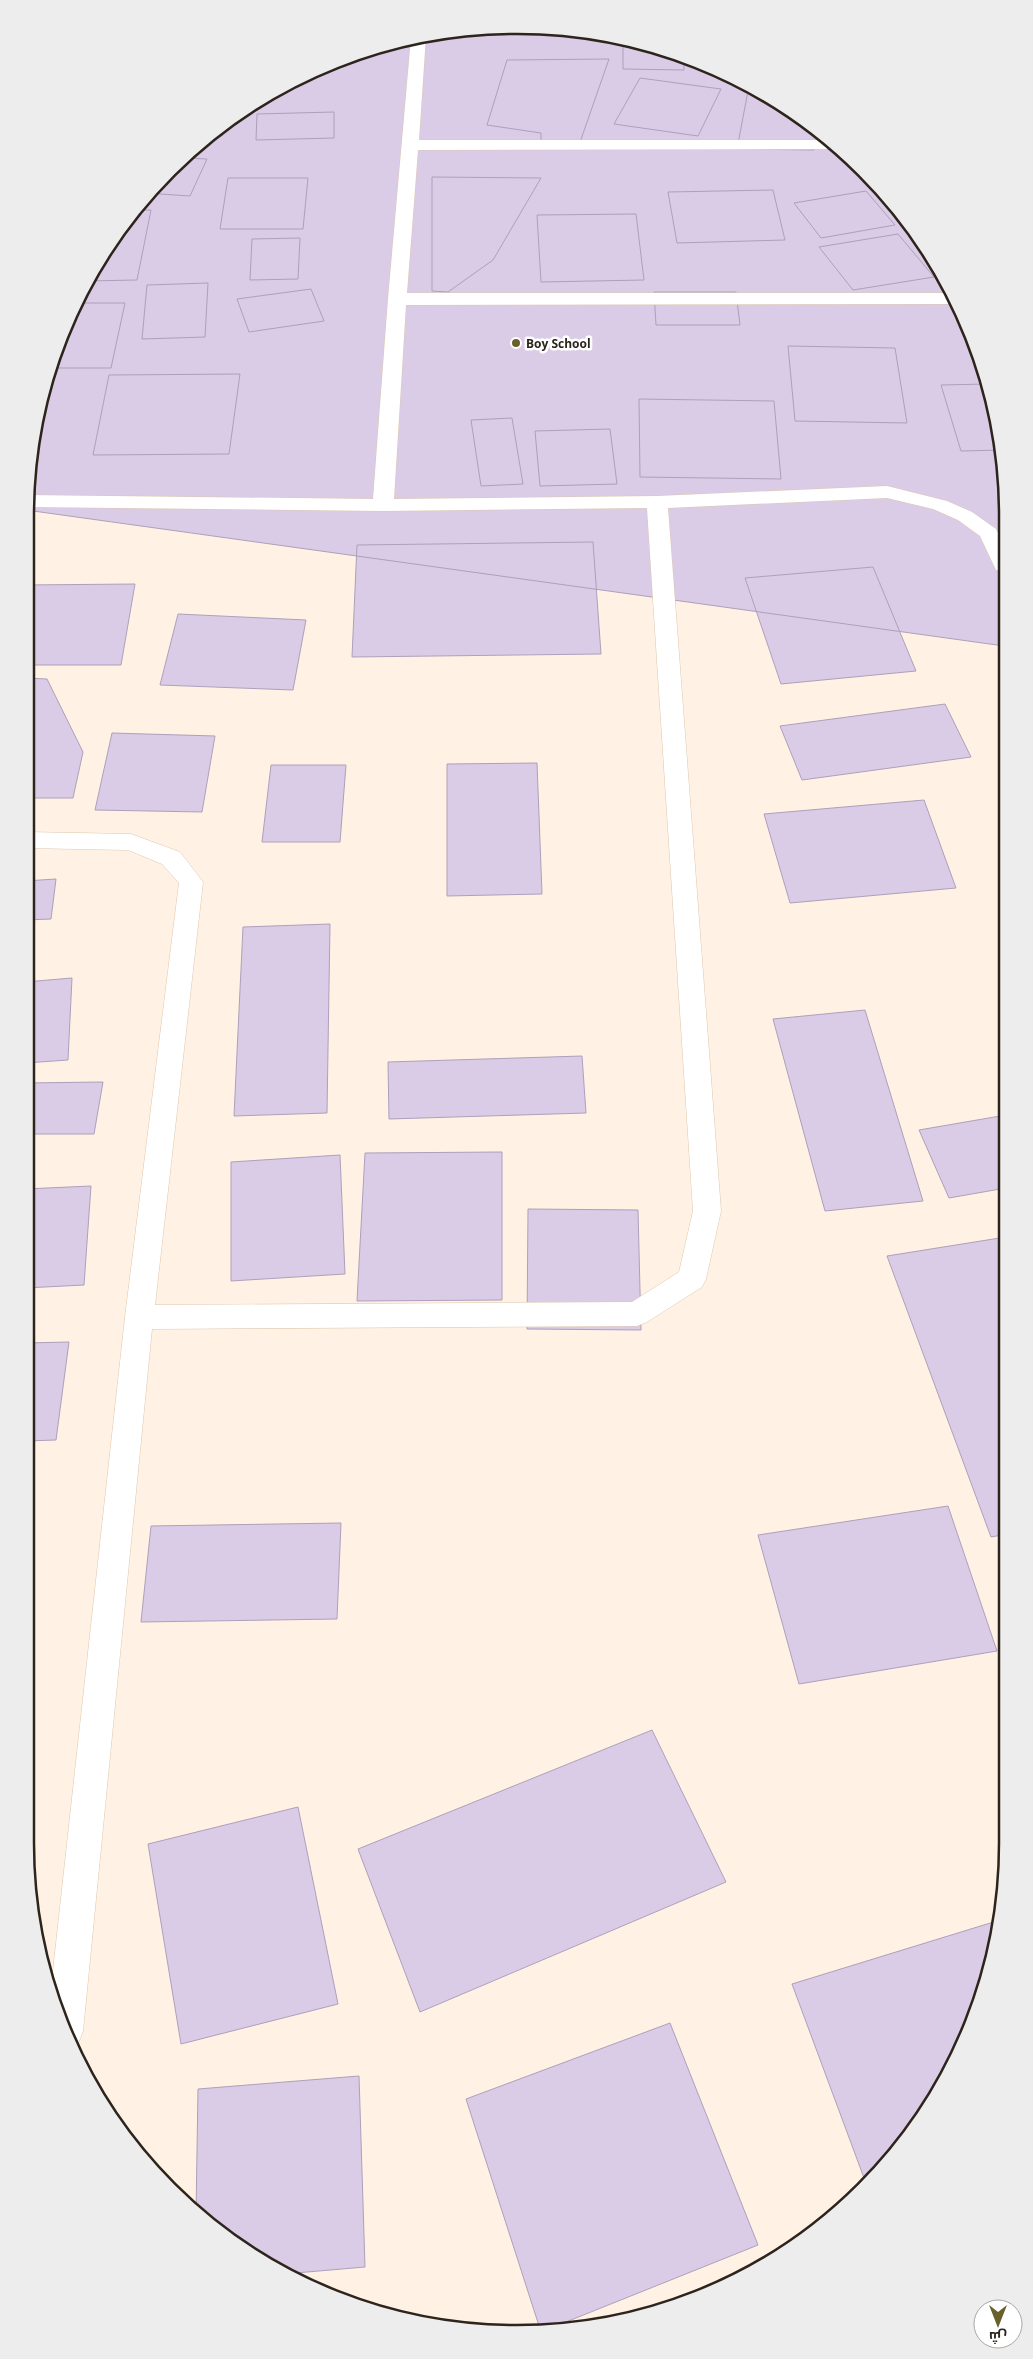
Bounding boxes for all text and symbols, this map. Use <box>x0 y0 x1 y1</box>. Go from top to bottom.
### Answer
place label: Boy School <box>526 335 591 352</box>
marker: Boy School <box>510 337 522 349</box>
north arrow <box>973 2299 1023 2349</box>
text: ش <box>989 2328 1007 2347</box>

